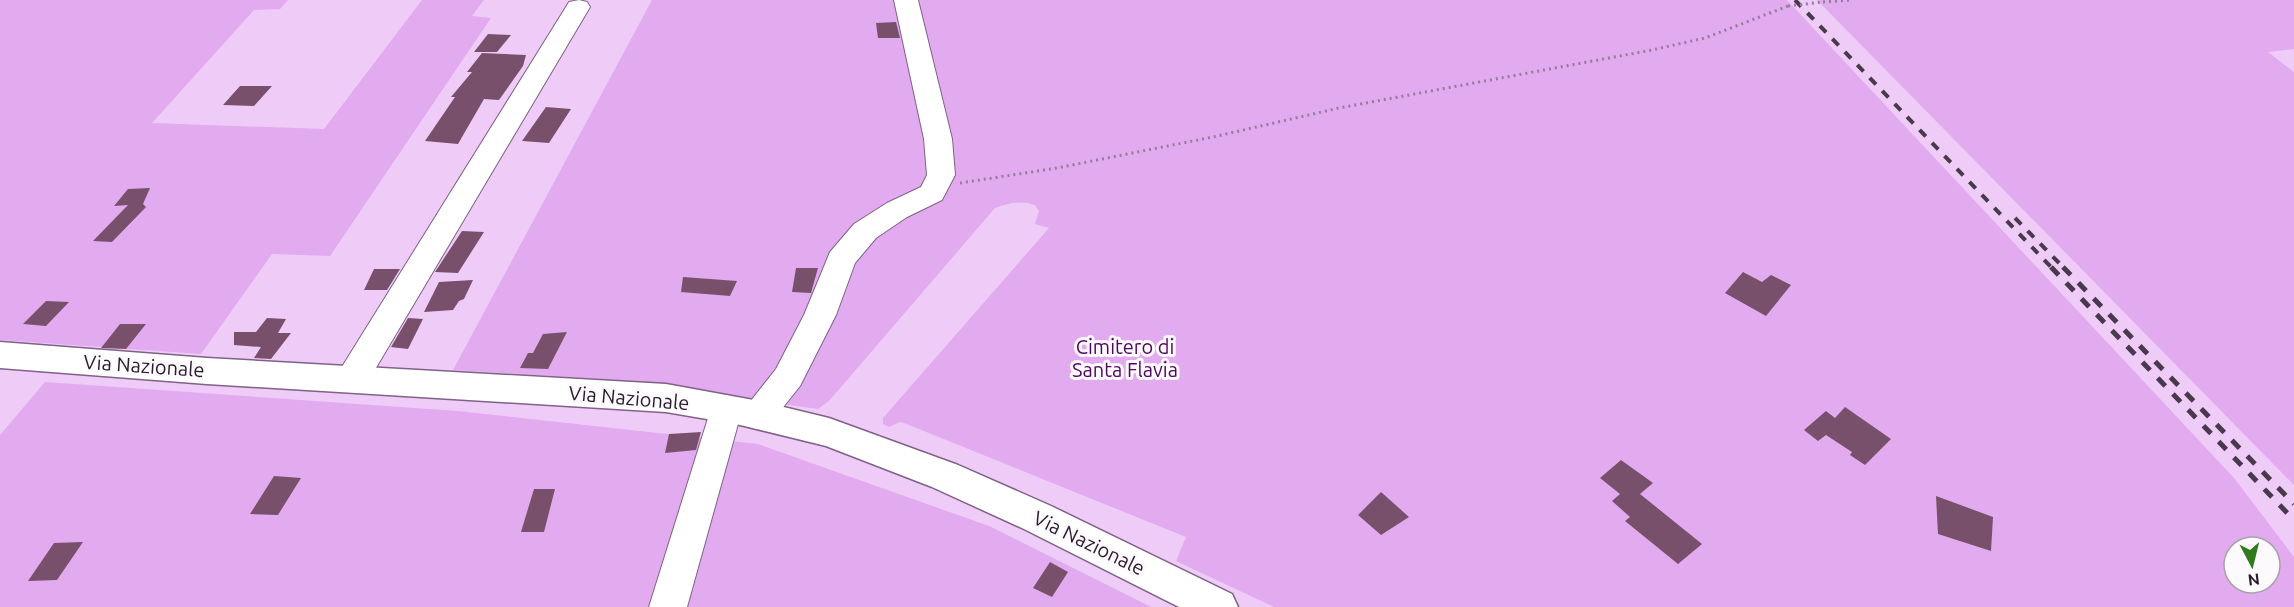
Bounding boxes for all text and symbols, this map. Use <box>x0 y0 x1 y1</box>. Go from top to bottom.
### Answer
park label: Cimitero di Santa Flavia <box>1072 335 1178 381</box>
street label: Via Nazionale <box>83 350 205 381</box>
street label: Via Nazionale <box>568 381 691 414</box>
street label: Via Nazionale <box>1030 506 1149 579</box>
north arrow <box>2222 535 2282 595</box>
text: N <box>2247 570 2261 590</box>

